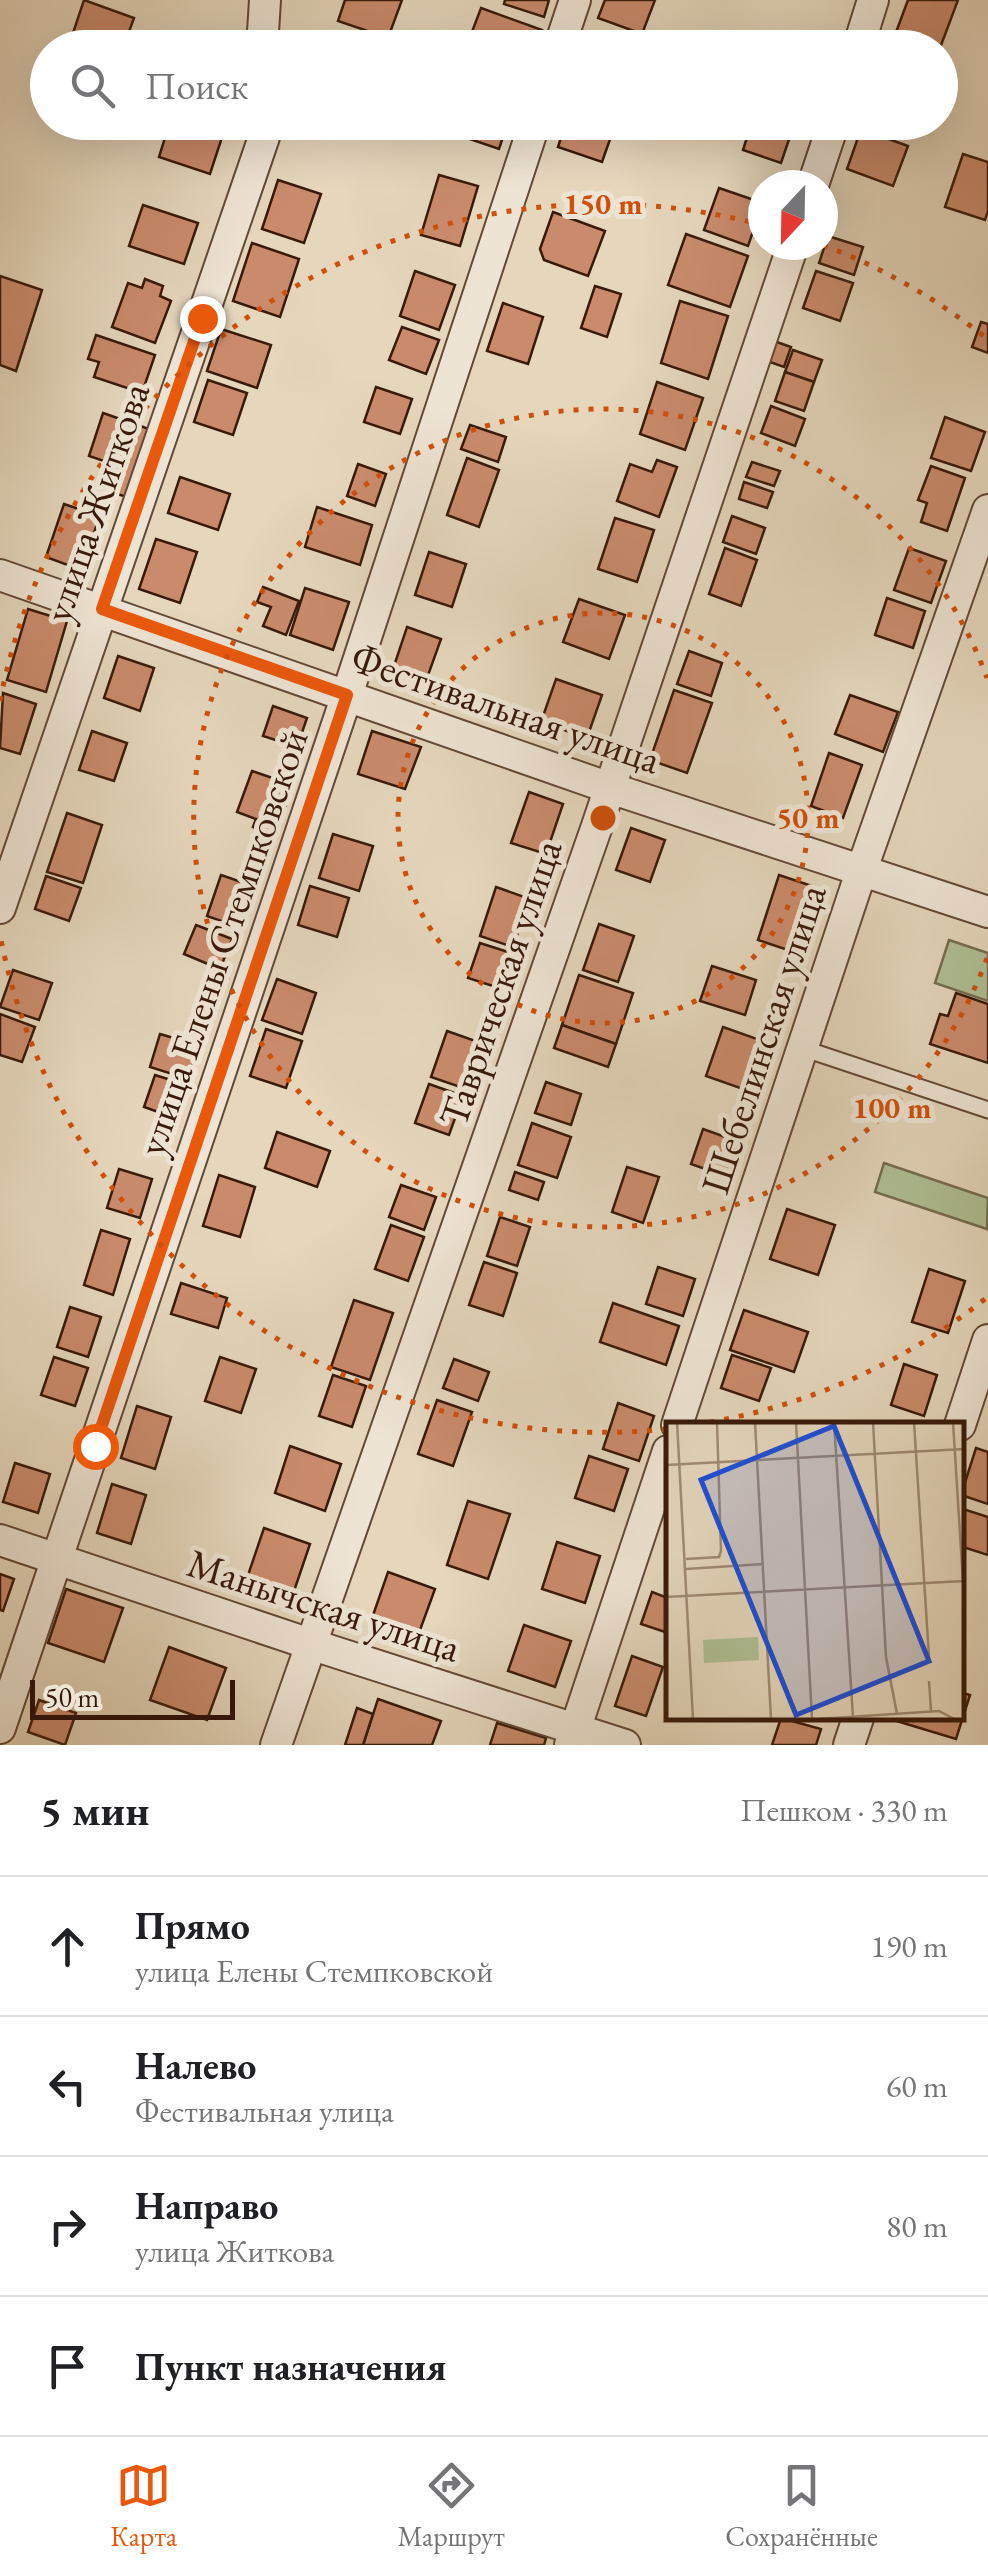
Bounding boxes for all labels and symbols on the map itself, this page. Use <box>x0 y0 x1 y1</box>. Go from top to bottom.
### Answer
north arrow <box>748 170 838 260</box>
text: 150 m <box>564 184 642 223</box>
route end <box>180 296 226 342</box>
street label: улица Житкова <box>31 376 161 628</box>
street label: Фестивальная улица <box>345 631 667 785</box>
street label: улица Елены Стемпковской <box>125 722 319 1162</box>
text: 50 m <box>776 798 840 837</box>
centre of rings <box>585 800 621 836</box>
street label: Таврическая улица <box>427 833 573 1133</box>
street label: Шебелинская улица <box>689 878 838 1200</box>
text: 100 m <box>853 1088 931 1127</box>
inset map <box>666 1422 963 1720</box>
route start <box>73 1424 119 1470</box>
street label: Манычская улица <box>181 1536 467 1674</box>
scale bar <box>30 1675 235 1720</box>

